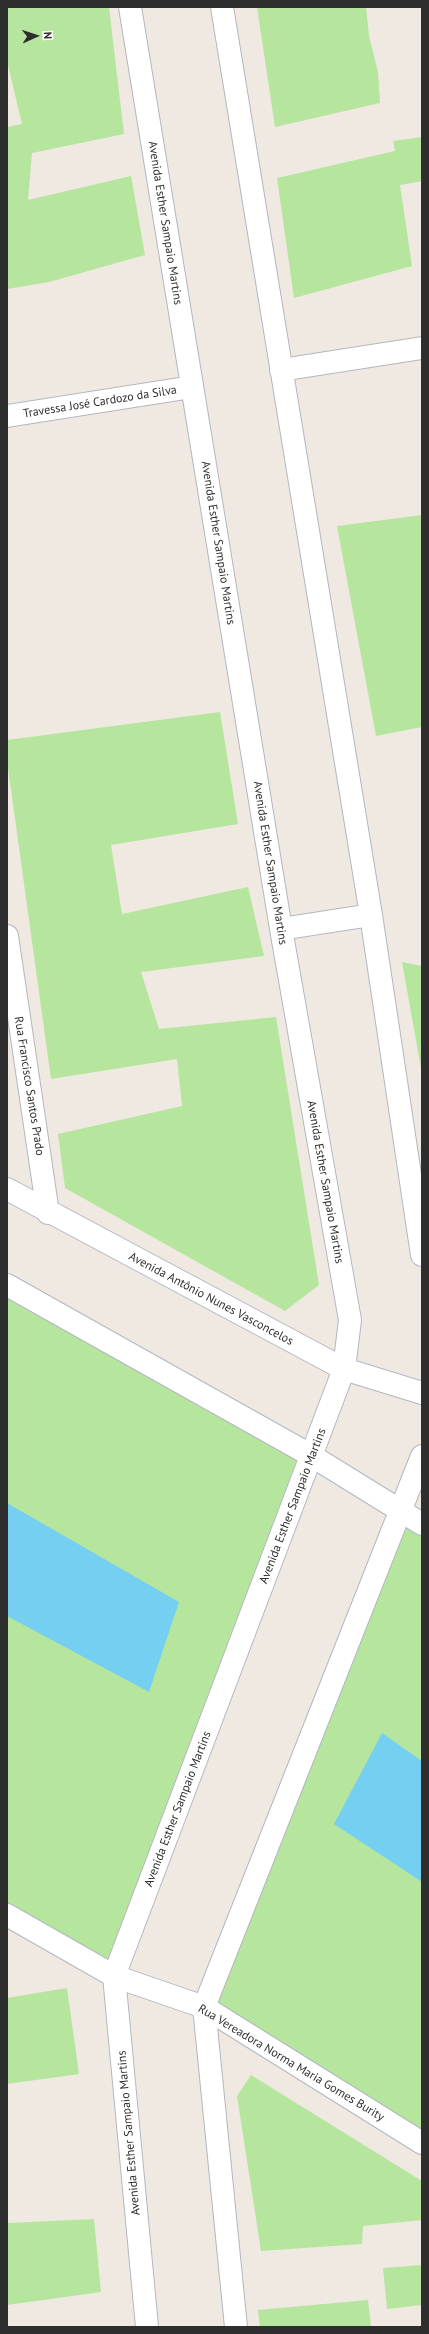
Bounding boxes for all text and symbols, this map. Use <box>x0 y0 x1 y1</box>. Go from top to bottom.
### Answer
north arrow <box>16 16 56 56</box>
text: N <box>41 31 55 39</box>
street label: Avenida Esther Sampaio Martins <box>145 140 185 306</box>
street label: Travessa José Cardozo da Silva <box>22 383 178 421</box>
street label: Avenida Esther Sampaio Martins <box>198 460 238 626</box>
street label: Avenida Esther Sampaio Martins <box>250 780 290 946</box>
street label: Rua Francisco Santos Prado <box>11 1015 47 1157</box>
street label: Avenida Esther Sampaio Martins <box>304 1099 346 1265</box>
street label: Avenida Antônio Nunes Vasconcelos <box>126 1249 296 1349</box>
street label: Avenida Esther Sampaio Martins <box>257 1426 329 1586</box>
street label: Avenida Esther Sampaio Martins <box>142 1729 214 1889</box>
street label: Rua Vereadora Norma Maria Gomes Burity <box>195 2002 387 2124</box>
street label: Avenida Esther Sampaio Martins <box>115 2050 143 2216</box>

